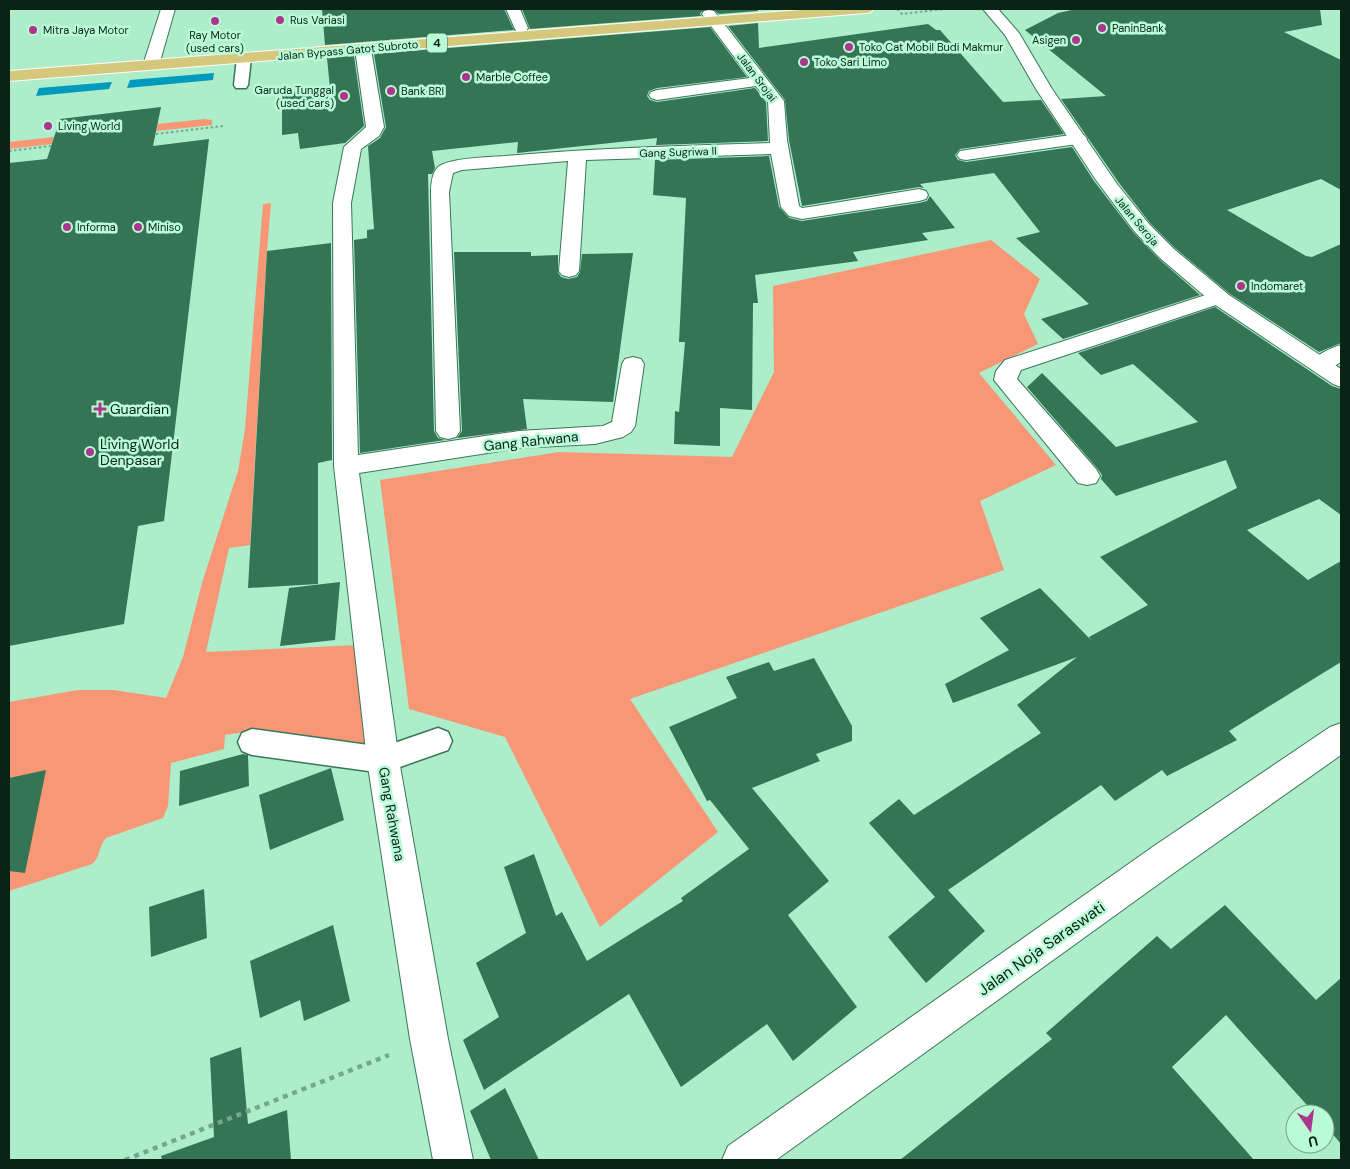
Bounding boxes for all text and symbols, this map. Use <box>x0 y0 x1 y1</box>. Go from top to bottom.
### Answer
place label: Rus Variasi <box>290 13 345 27</box>
marker: Rus Variasi <box>274 14 286 26</box>
marker: Ray Motor (used cars) <box>209 15 221 27</box>
place label: PaninBank <box>1112 21 1164 35</box>
marker: PaninBank <box>1096 22 1108 34</box>
place label: Mitra Jaya Motor <box>43 23 129 37</box>
marker: Mitra Jaya Motor <box>27 24 39 36</box>
place label: Ray Motor (used cars) <box>186 28 244 55</box>
place label: Asigen <box>1032 33 1066 47</box>
road number: 4 <box>427 34 447 52</box>
marker: Asigen <box>1070 34 1082 46</box>
street label: Jalan Bypass Gatot Subroto <box>277 37 419 63</box>
place label: Toko Cat Mobil Budi Makmur <box>859 40 1003 54</box>
marker: Toko Cat Mobil Budi Makmur <box>843 41 855 53</box>
street label: Jalan Srojai <box>734 50 780 104</box>
place label: Toko Sari Limo <box>814 55 887 69</box>
marker: Toko Sari Limo <box>798 56 810 68</box>
place label: Marble Coffee <box>476 70 548 84</box>
marker: Marble Coffee <box>460 71 472 83</box>
place label: Garuda Tunggal (used cars) <box>255 83 334 110</box>
place label: Bank BRI <box>401 84 444 98</box>
marker: Bank BRI <box>385 85 397 97</box>
marker: Garuda Tunggal (used cars) <box>338 90 350 102</box>
place label: Living World <box>58 119 120 133</box>
marker: Living World <box>42 120 54 132</box>
street label: Gang Sugriwa II <box>639 144 717 160</box>
street label: Jalan Seroja <box>1112 193 1162 249</box>
place label: Informa <box>77 220 116 234</box>
place label: Miniso <box>148 220 181 234</box>
marker: Informa <box>61 221 73 233</box>
marker: Miniso <box>132 221 144 233</box>
place label: Indomaret <box>1251 279 1303 293</box>
marker: Indomaret <box>1235 280 1247 292</box>
place label: Guardian <box>110 400 169 418</box>
marker: Guardian <box>94 403 106 415</box>
street label: Gang Rahwana <box>483 427 579 455</box>
place label: Living World Denpasar <box>100 435 179 469</box>
marker: Living World Denpasar <box>84 446 96 458</box>
street label: Gang Rahwana <box>375 766 409 862</box>
street label: Jalan Noja Saraswati <box>974 897 1109 1000</box>
north arrow <box>1285 1104 1335 1154</box>
text: U <box>1306 1132 1320 1152</box>

